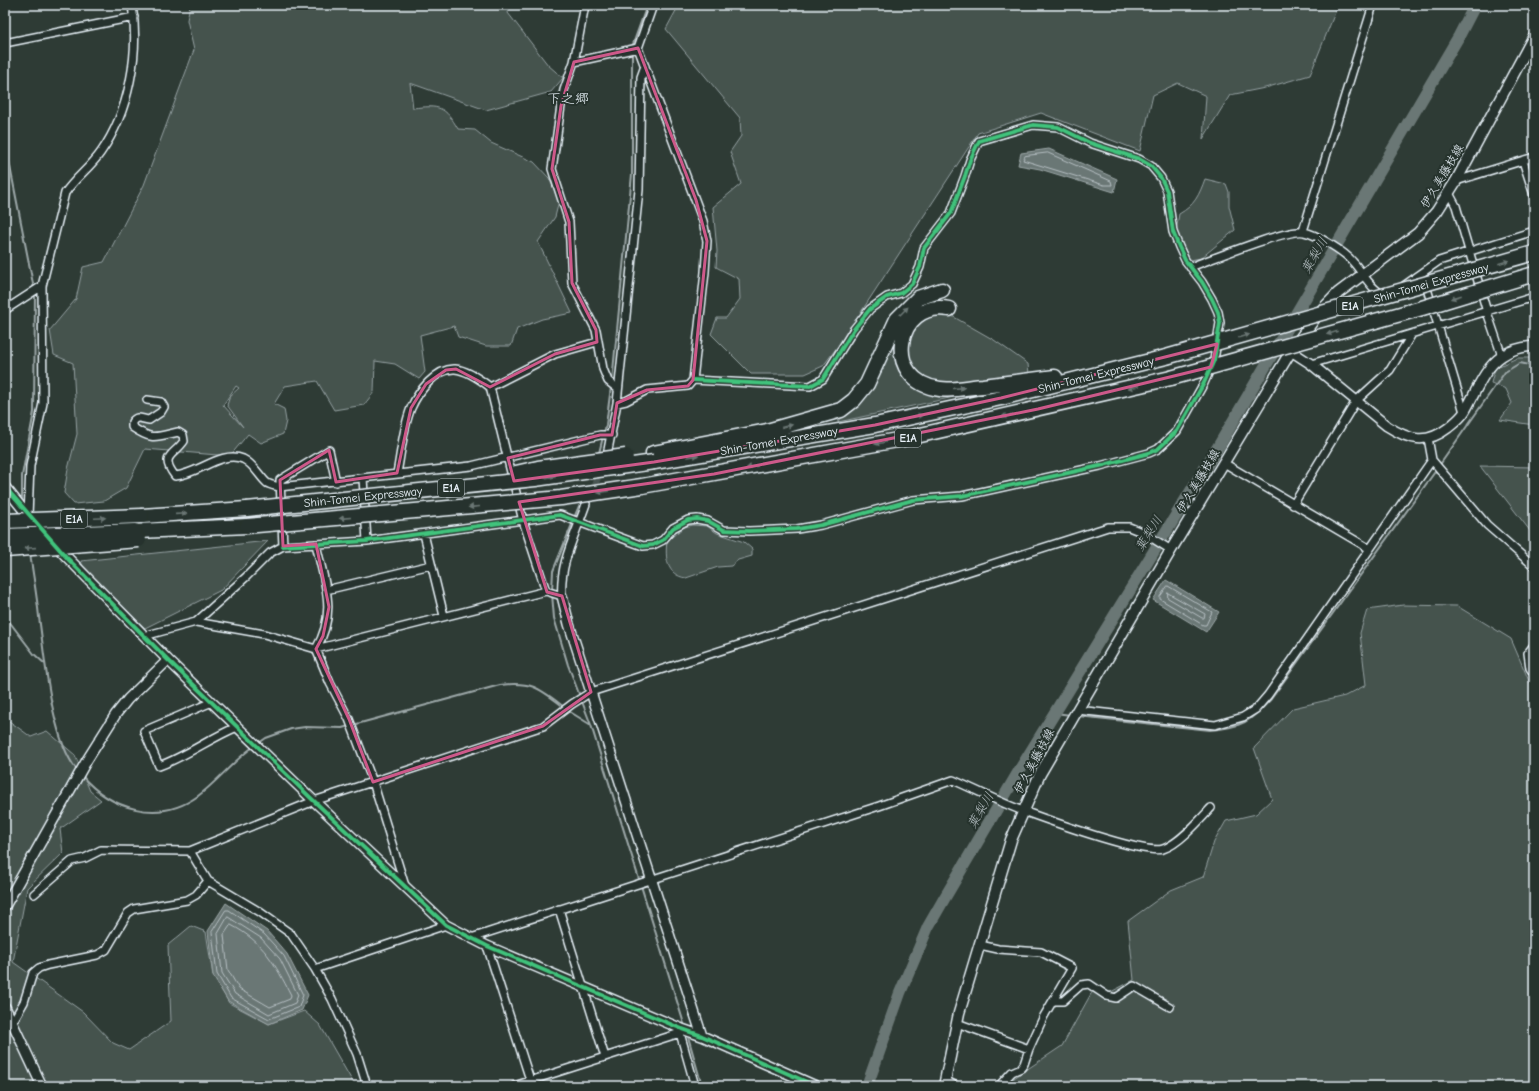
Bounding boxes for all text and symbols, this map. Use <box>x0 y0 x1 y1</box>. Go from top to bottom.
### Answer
district label: 下之郷 <box>547 90 589 107</box>
street label: 伊久美藤枝線 <box>1417 142 1467 210</box>
water label: 葉梨川 <box>1298 235 1331 276</box>
one-way arrow <box>1498 259 1510 265</box>
street label: Shin-Tomei Expressway <box>1372 260 1491 306</box>
one-way arrow <box>1450 294 1462 300</box>
road number: E1A <box>1337 297 1363 315</box>
one-way arrow <box>899 307 909 316</box>
one-way arrow <box>1325 330 1337 336</box>
one-way arrow <box>1239 333 1251 339</box>
street label: Shin-Tomei Expressway <box>1037 354 1156 396</box>
one-way arrow <box>1127 384 1140 390</box>
one-way arrow <box>953 385 965 392</box>
one-way arrow <box>911 413 923 419</box>
one-way arrow <box>1001 414 1013 420</box>
one-way arrow <box>781 423 793 429</box>
street label: Shin-Tomei Expressway <box>719 424 839 458</box>
road number: E1A <box>895 429 921 447</box>
one-way arrow <box>874 440 886 446</box>
street label: 伊久美藤枝線 <box>1173 447 1223 515</box>
one-way arrow <box>687 453 699 459</box>
one-way arrow <box>746 464 758 470</box>
one-way arrow <box>544 474 556 480</box>
road number: E1A <box>438 479 464 497</box>
street label: Shin-Tomei Expressway <box>303 484 424 510</box>
one-way arrow <box>597 489 609 495</box>
one-way arrow <box>468 503 480 510</box>
road number: E1A <box>61 510 87 528</box>
one-way arrow <box>175 510 187 517</box>
water label: 葉梨川 <box>1132 513 1165 554</box>
one-way arrow <box>94 515 107 521</box>
one-way arrow <box>339 515 351 521</box>
one-way arrow <box>24 544 36 551</box>
street label: 伊久美藤枝線 <box>1011 726 1057 796</box>
water label: 葉梨川 <box>964 790 997 831</box>

